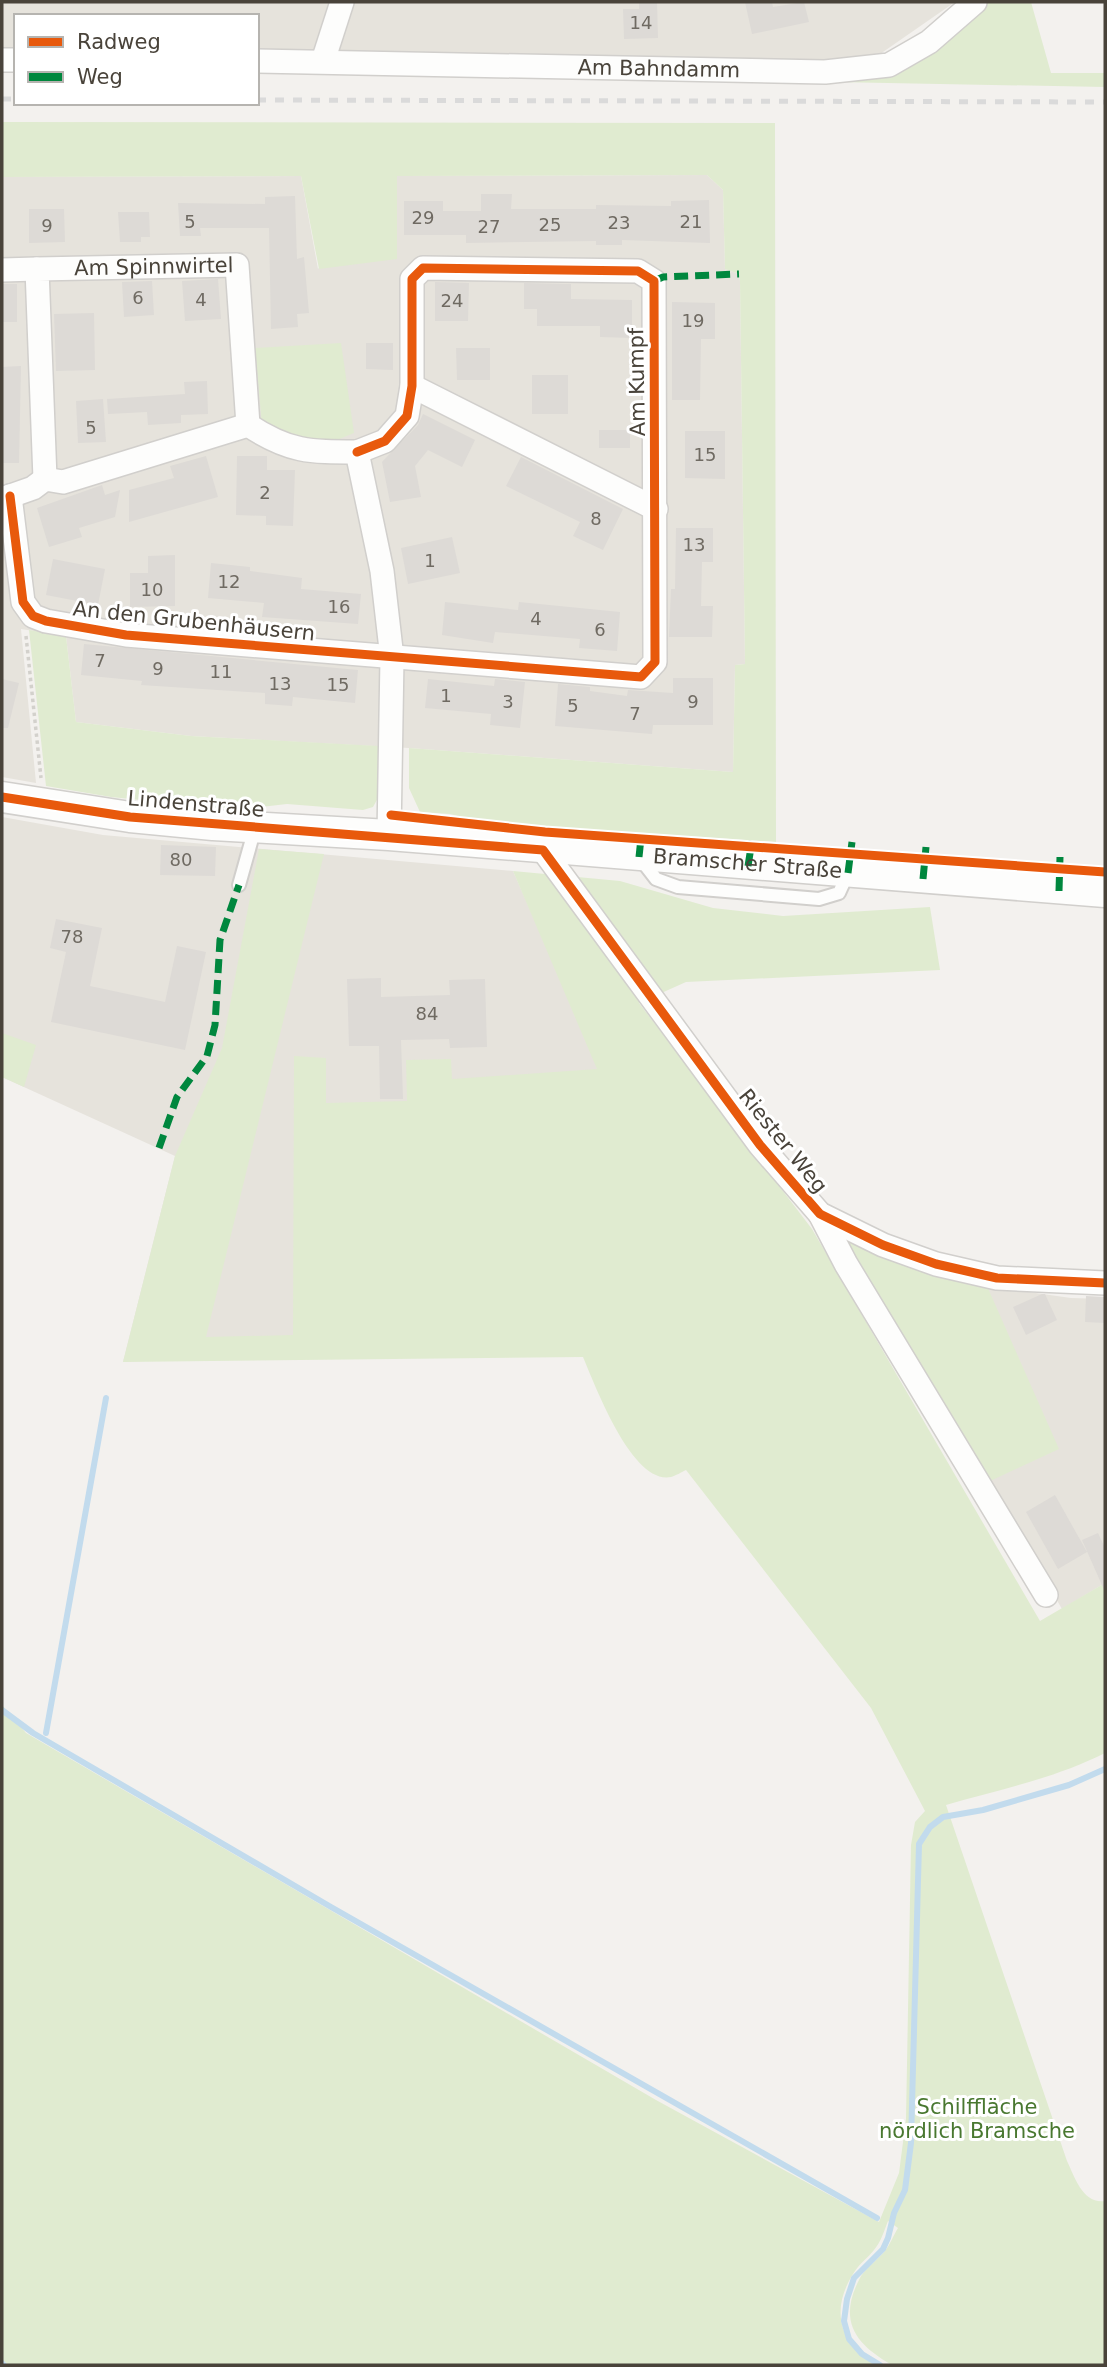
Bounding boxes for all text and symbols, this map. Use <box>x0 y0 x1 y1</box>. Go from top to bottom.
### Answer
house number: 14 <box>630 12 652 33</box>
legend <box>14 14 259 105</box>
text: Radweg <box>77 30 161 54</box>
street label: Am Bahndamm <box>577 55 740 82</box>
text: Weg <box>77 65 123 89</box>
house number: 29 <box>412 207 434 228</box>
house number: 5 <box>184 211 196 232</box>
house number: 21 <box>680 211 702 232</box>
house number: 23 <box>608 212 630 233</box>
house number: 25 <box>539 214 561 235</box>
house number: 9 <box>41 215 53 236</box>
house number: 27 <box>478 216 500 237</box>
street label: Am Spinnwirtel <box>74 253 234 280</box>
house number: 6 <box>132 287 144 308</box>
house number: 4 <box>195 289 207 310</box>
house number: 24 <box>441 290 463 311</box>
house number: 19 <box>682 310 704 331</box>
street label: Am Kumpf <box>624 327 650 437</box>
house number: 5 <box>85 417 97 438</box>
house number: 15 <box>694 444 716 465</box>
house number: 2 <box>259 482 271 503</box>
house number: 8 <box>590 508 602 529</box>
house number: 13 <box>683 534 705 555</box>
house number: 1 <box>424 550 436 571</box>
house number: 12 <box>218 571 240 592</box>
house number: 10 <box>141 579 163 600</box>
street label: An den Grubenhäusern <box>72 596 316 646</box>
house number: 16 <box>328 596 350 617</box>
house number: 4 <box>530 608 542 629</box>
house number: 6 <box>594 619 606 640</box>
house number: 7 <box>94 650 106 671</box>
house number: 9 <box>152 658 164 679</box>
house number: 11 <box>210 661 232 682</box>
house number: 13 <box>269 673 291 694</box>
house number: 15 <box>327 674 349 695</box>
house number: 1 <box>440 685 452 706</box>
house number: 3 <box>502 691 514 712</box>
house number: 9 <box>687 691 699 712</box>
house number: 5 <box>567 695 579 716</box>
house number: 7 <box>629 703 641 724</box>
street label: Lindenstraße <box>127 786 265 822</box>
street label: Bramscher Straße <box>652 844 843 883</box>
house number: 80 <box>170 849 192 870</box>
house number: 78 <box>61 926 83 947</box>
house number: 84 <box>416 1003 438 1024</box>
street label: Riester Weg <box>734 1084 832 1198</box>
park label: Schilffläche nördlich Bramsche <box>879 2095 1075 2143</box>

